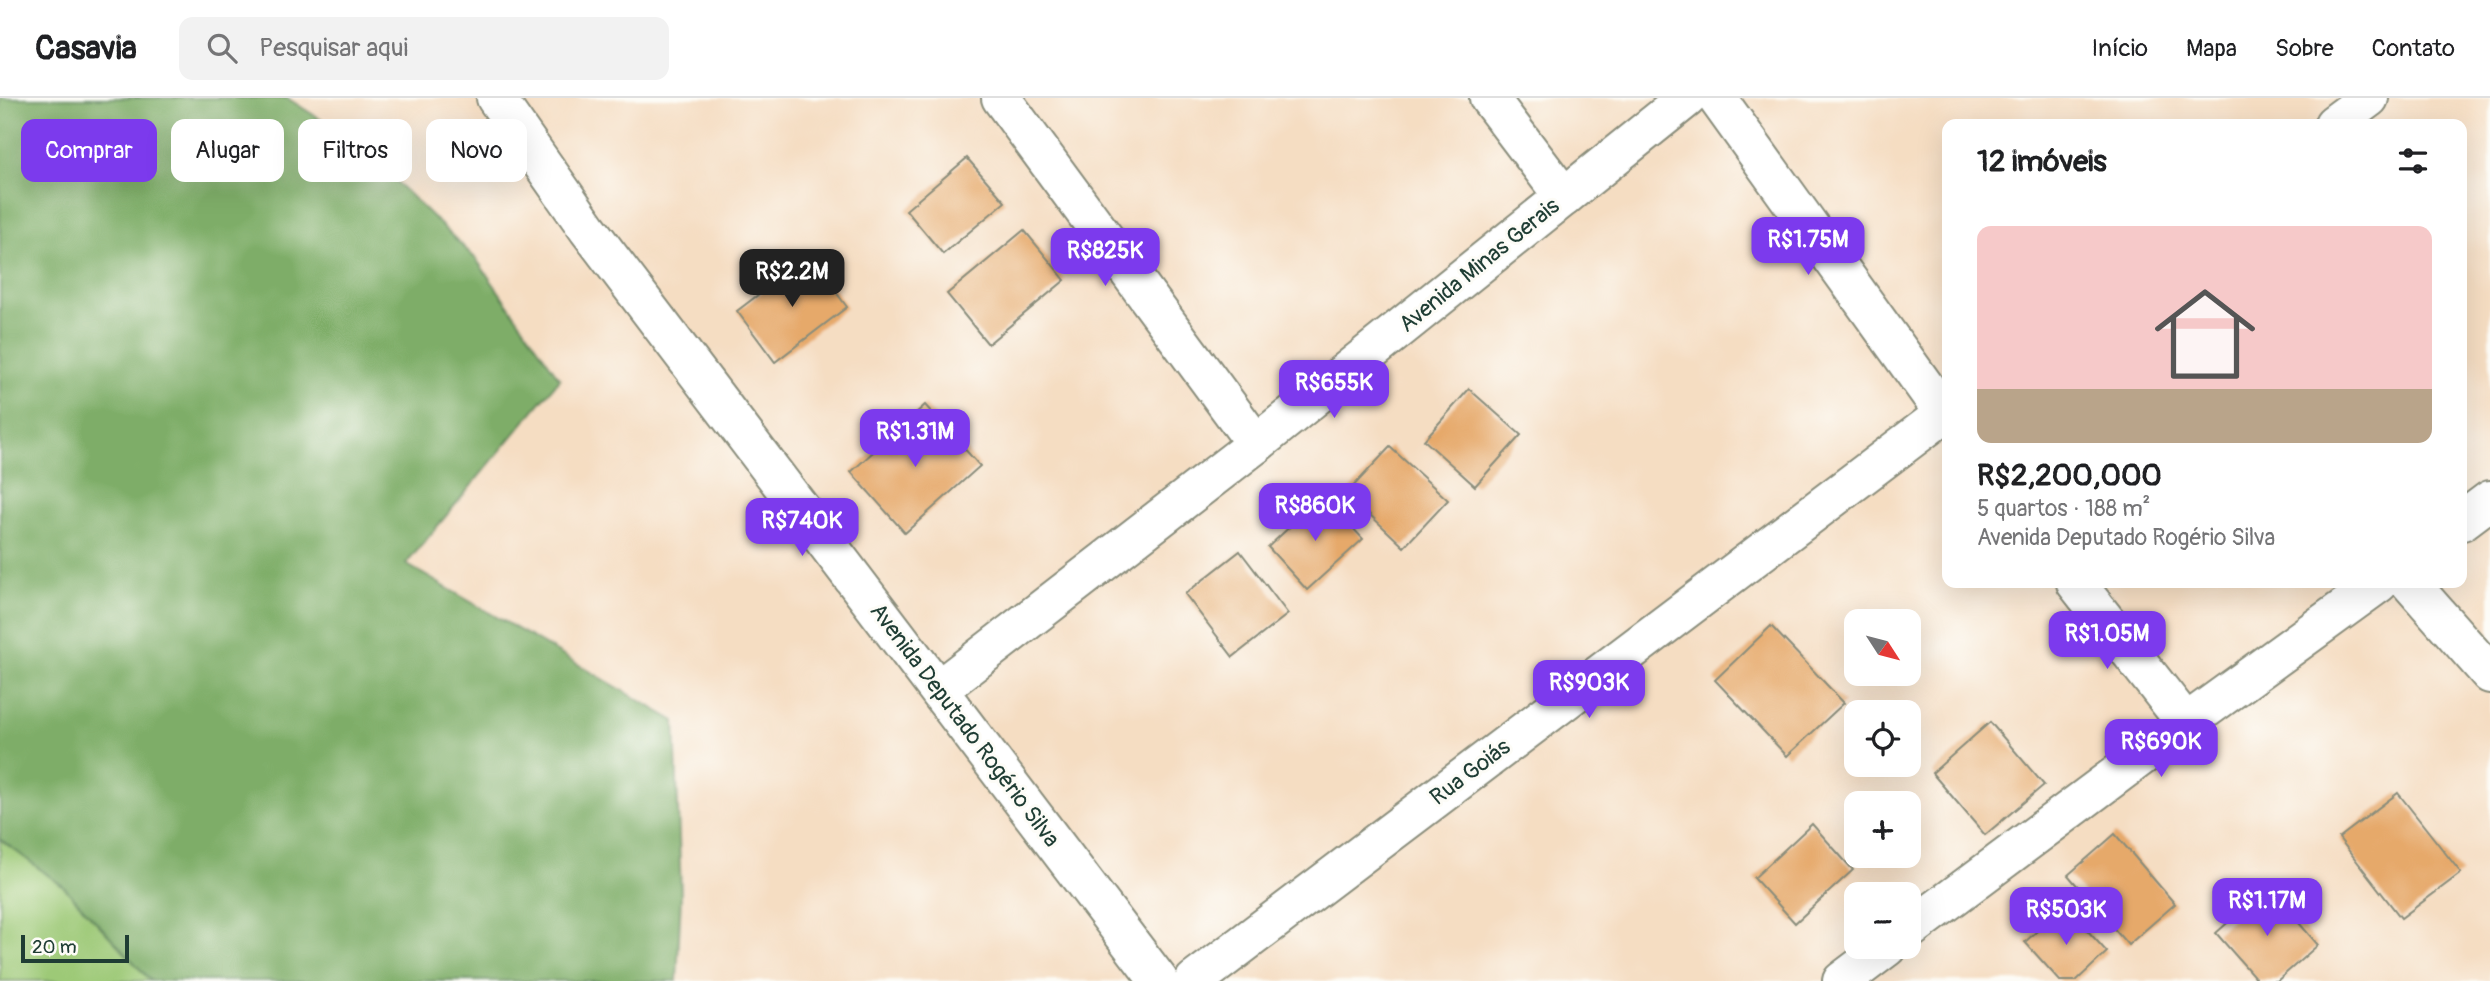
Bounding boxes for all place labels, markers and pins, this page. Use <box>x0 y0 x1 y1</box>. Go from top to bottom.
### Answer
pin: R$1.75M <box>1743 218 1873 277</box>
pin: R$825K <box>1048 228 1162 288</box>
pin: R$2.2M <box>735 250 849 309</box>
pin: R$655K <box>1277 360 1391 420</box>
pin: R$1.31M <box>850 410 980 469</box>
pin: R$860K <box>1258 484 1372 543</box>
pin: R$740K <box>745 498 859 558</box>
pin: R$1.05M <box>2042 612 2172 671</box>
pin: R$903K <box>1532 660 1646 720</box>
pin: R$690K <box>2104 720 2218 779</box>
pin: R$1.17M <box>2202 878 2332 938</box>
pin: R$503K <box>2009 888 2123 947</box>

